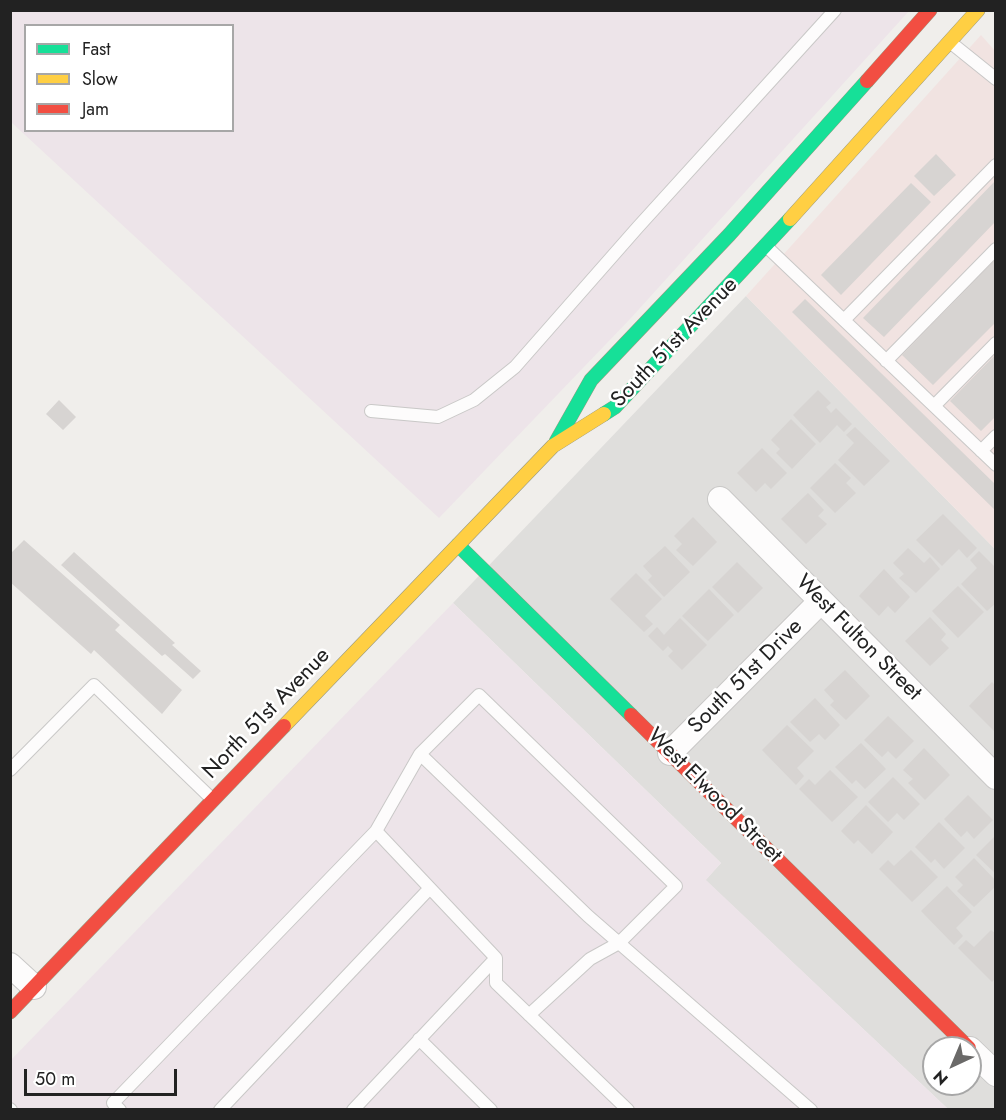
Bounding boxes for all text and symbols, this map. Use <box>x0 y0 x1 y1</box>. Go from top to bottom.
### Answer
legend <box>24 24 234 132</box>
text: Fast <box>82 36 111 62</box>
text: Slow <box>82 66 118 92</box>
text: Jam <box>82 96 109 122</box>
street label: South 51st Avenue <box>606 272 744 414</box>
street label: West Fulton Street <box>790 570 926 706</box>
street label: South 51st Drive <box>683 614 809 740</box>
street label: North 51st Avenue <box>198 643 336 785</box>
street label: West Elwood Street <box>641 723 787 869</box>
north arrow <box>922 1036 982 1096</box>
scale bar <box>27 1057 180 1095</box>
text: N <box>928 1065 953 1091</box>
text: 50 m <box>35 1066 75 1092</box>

